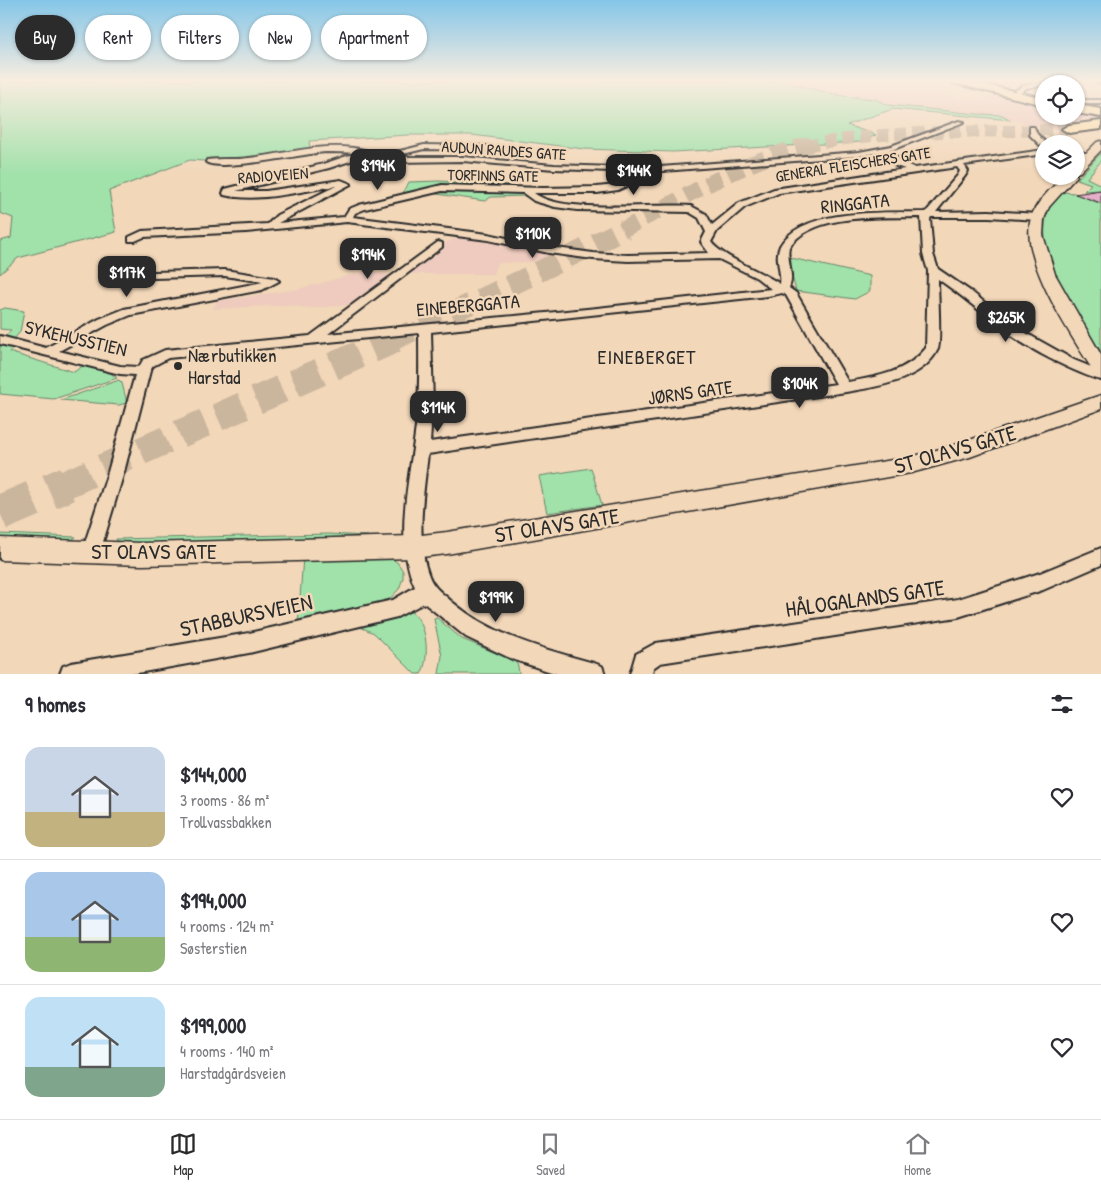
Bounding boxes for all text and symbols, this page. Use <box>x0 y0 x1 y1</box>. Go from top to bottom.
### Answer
chip: Buy <box>15 15 75 60</box>
chip: Rent <box>85 15 151 60</box>
chip: Filters <box>161 15 239 60</box>
chip: New <box>249 15 311 60</box>
chip: Apartment <box>321 15 427 60</box>
map controls <box>1035 75 1085 185</box>
button: locate <box>1035 75 1085 125</box>
street label: AUDUN RAUDES GATE <box>441 135 567 165</box>
button: layers <box>1035 135 1085 185</box>
street label: GENERAL FLEISCHERS GATE <box>774 141 932 187</box>
pin: $194K <box>343 148 413 191</box>
text: $194K <box>361 154 395 176</box>
pin: $144K <box>599 154 669 196</box>
text: $144K <box>617 159 651 181</box>
street label: RADIOVEIEN <box>237 162 309 188</box>
street label: TORFINNS GATE <box>447 163 539 187</box>
street label: RINGGATA <box>819 186 891 220</box>
pin: $110K <box>498 216 568 259</box>
text: $110K <box>515 222 551 244</box>
pin: $194K <box>333 238 403 280</box>
text: $194K <box>351 243 385 265</box>
pin: $117K <box>92 256 162 298</box>
text: $117K <box>109 261 145 283</box>
street label: EINEBERGGATA <box>415 288 521 322</box>
pin: $265K <box>971 300 1041 343</box>
text: $265K <box>987 306 1025 328</box>
street label: SYKEHUSSTIEN <box>22 314 130 362</box>
place label: Nærbutikken Harstad <box>188 342 277 390</box>
district label: EINEBERGET <box>598 343 696 370</box>
marker: Nærbutikken Harstad <box>172 360 184 372</box>
pin: $104K <box>765 366 835 409</box>
text: $104K <box>782 372 818 394</box>
street label: JØRNS GATE <box>646 373 735 411</box>
pin: $114K <box>403 390 473 433</box>
text: $114K <box>421 396 455 418</box>
street label: ST OLAVS GATE <box>891 417 1020 481</box>
street label: ST OLAVS GATE <box>493 500 622 550</box>
street label: ST OLAVS GATE <box>91 536 217 566</box>
street label: HÅLOGALANDS GATE <box>784 572 947 624</box>
pin: $199K <box>461 580 531 623</box>
street label: STABBURSVEIEN <box>177 586 315 644</box>
text: $199K <box>479 586 513 608</box>
text: 9 homes <box>25 690 86 719</box>
icon: filters <box>1048 690 1076 718</box>
text: $144,000 <box>180 760 247 789</box>
icon: home <box>65 767 125 827</box>
icon: heart <box>1048 783 1076 811</box>
text: 3 rooms · 86 m² <box>180 789 269 811</box>
text: Trollvassbakken <box>180 811 272 833</box>
text: $194,000 <box>180 886 246 915</box>
icon: home <box>65 892 125 952</box>
icon: heart <box>1048 908 1076 936</box>
text: 4 rooms · 124 m² <box>180 915 274 937</box>
text: Søsterstien <box>180 937 247 959</box>
text: $199,000 <box>180 1011 246 1040</box>
icon: home <box>65 1017 125 1077</box>
icon: heart <box>1048 1033 1076 1061</box>
text: 4 rooms · 140 m² <box>180 1040 274 1062</box>
text: Harstadgårdsveien <box>180 1062 286 1084</box>
tab: Map <box>169 1130 197 1179</box>
tab: Saved <box>536 1130 565 1179</box>
tab: Home <box>904 1130 932 1179</box>

